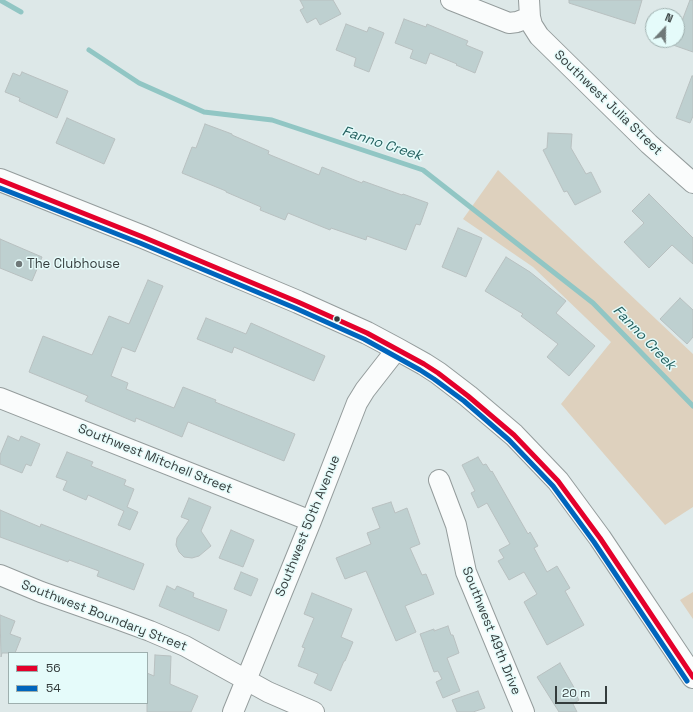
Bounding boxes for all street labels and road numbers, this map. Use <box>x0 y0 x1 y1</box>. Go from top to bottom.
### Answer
street label: Southwest Julia Street <box>551 47 665 159</box>
street label: Southwest Mitchell Street <box>76 421 234 497</box>
street label: Southwest 50th Avenue <box>272 453 344 599</box>
street label: Southwest 49th Drive <box>458 565 524 697</box>
street label: Southwest Boundary Street <box>19 577 189 655</box>

